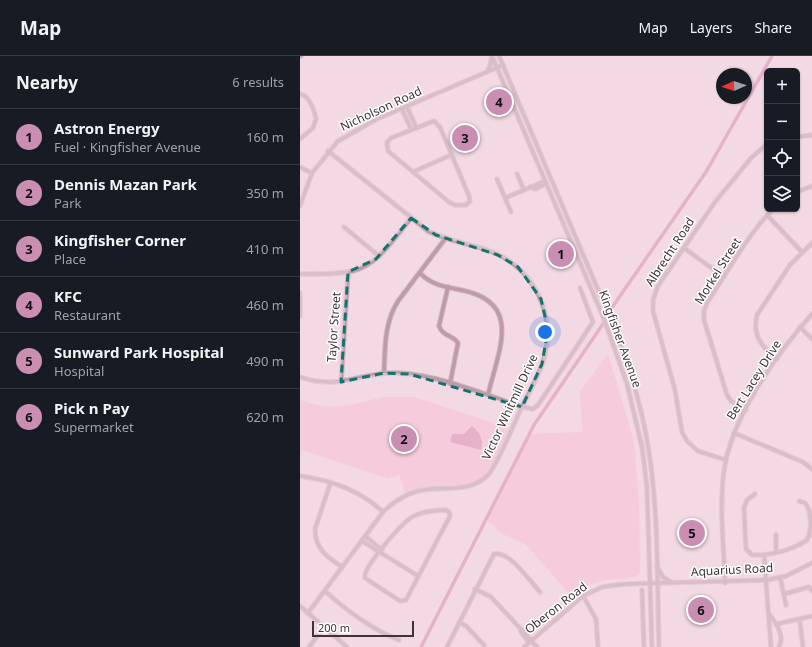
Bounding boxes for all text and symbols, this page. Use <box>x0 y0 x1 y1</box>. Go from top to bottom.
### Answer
text: Map <box>20 15 61 41</box>
text: Map <box>639 18 668 37</box>
text: Layers <box>690 18 732 37</box>
text: Share <box>754 18 792 37</box>
north arrow <box>716 68 752 104</box>
map controls <box>764 68 800 212</box>
button: + <box>764 68 800 104</box>
text: Nearby <box>16 71 78 94</box>
text: 6 results <box>232 73 284 91</box>
street label: Nicholson Road <box>337 82 424 135</box>
pin: 4 <box>486 87 512 117</box>
button: − <box>764 104 800 140</box>
text: Astron Energy <box>54 118 160 138</box>
pin: 3 <box>452 123 478 153</box>
text: 1 <box>25 128 33 146</box>
text: 160 m <box>246 128 284 146</box>
text: Fuel · Kingfisher Avenue <box>54 138 201 156</box>
button: locate <box>764 140 800 176</box>
text: Dennis Mazan Park <box>54 174 197 194</box>
button: layers <box>764 176 800 212</box>
text: 2 <box>25 184 33 202</box>
text: 350 m <box>246 184 284 202</box>
text: Park <box>54 194 81 212</box>
street label: Albrecht Road <box>641 214 698 290</box>
text: Kingfisher Corner <box>54 230 186 250</box>
street label: Morkel Street <box>690 233 745 307</box>
pin: 1 <box>548 239 574 269</box>
text: 3 <box>25 240 33 258</box>
text: 410 m <box>246 240 284 258</box>
text: Place <box>54 250 86 268</box>
text: KFC <box>54 286 82 306</box>
street label: Kingfisher Avenue <box>595 288 646 390</box>
street label: Taylor Street <box>323 291 344 363</box>
text: 4 <box>25 296 33 314</box>
text: 460 m <box>246 296 284 314</box>
text: Restaurant <box>54 306 121 324</box>
your location <box>535 322 555 342</box>
street label: Bert Lacey Drive <box>722 336 785 423</box>
text: Sunward Park Hospital <box>54 342 224 362</box>
street label: Victor Whitmill Drive <box>478 351 542 463</box>
text: 5 <box>25 352 33 370</box>
text: 490 m <box>246 352 284 370</box>
text: Hospital <box>54 362 104 380</box>
text: Pick n Pay <box>54 398 129 418</box>
text: 6 <box>25 408 33 426</box>
text: 620 m <box>246 408 284 426</box>
text: Supermarket <box>54 418 134 436</box>
pin: 2 <box>391 424 417 454</box>
pin: 5 <box>679 518 705 548</box>
street label: Aquarius Road <box>690 559 774 580</box>
street label: Oberon Road <box>521 578 590 637</box>
pin: 6 <box>688 595 714 625</box>
scale bar <box>312 619 414 638</box>
text: 200 m <box>318 620 350 635</box>

